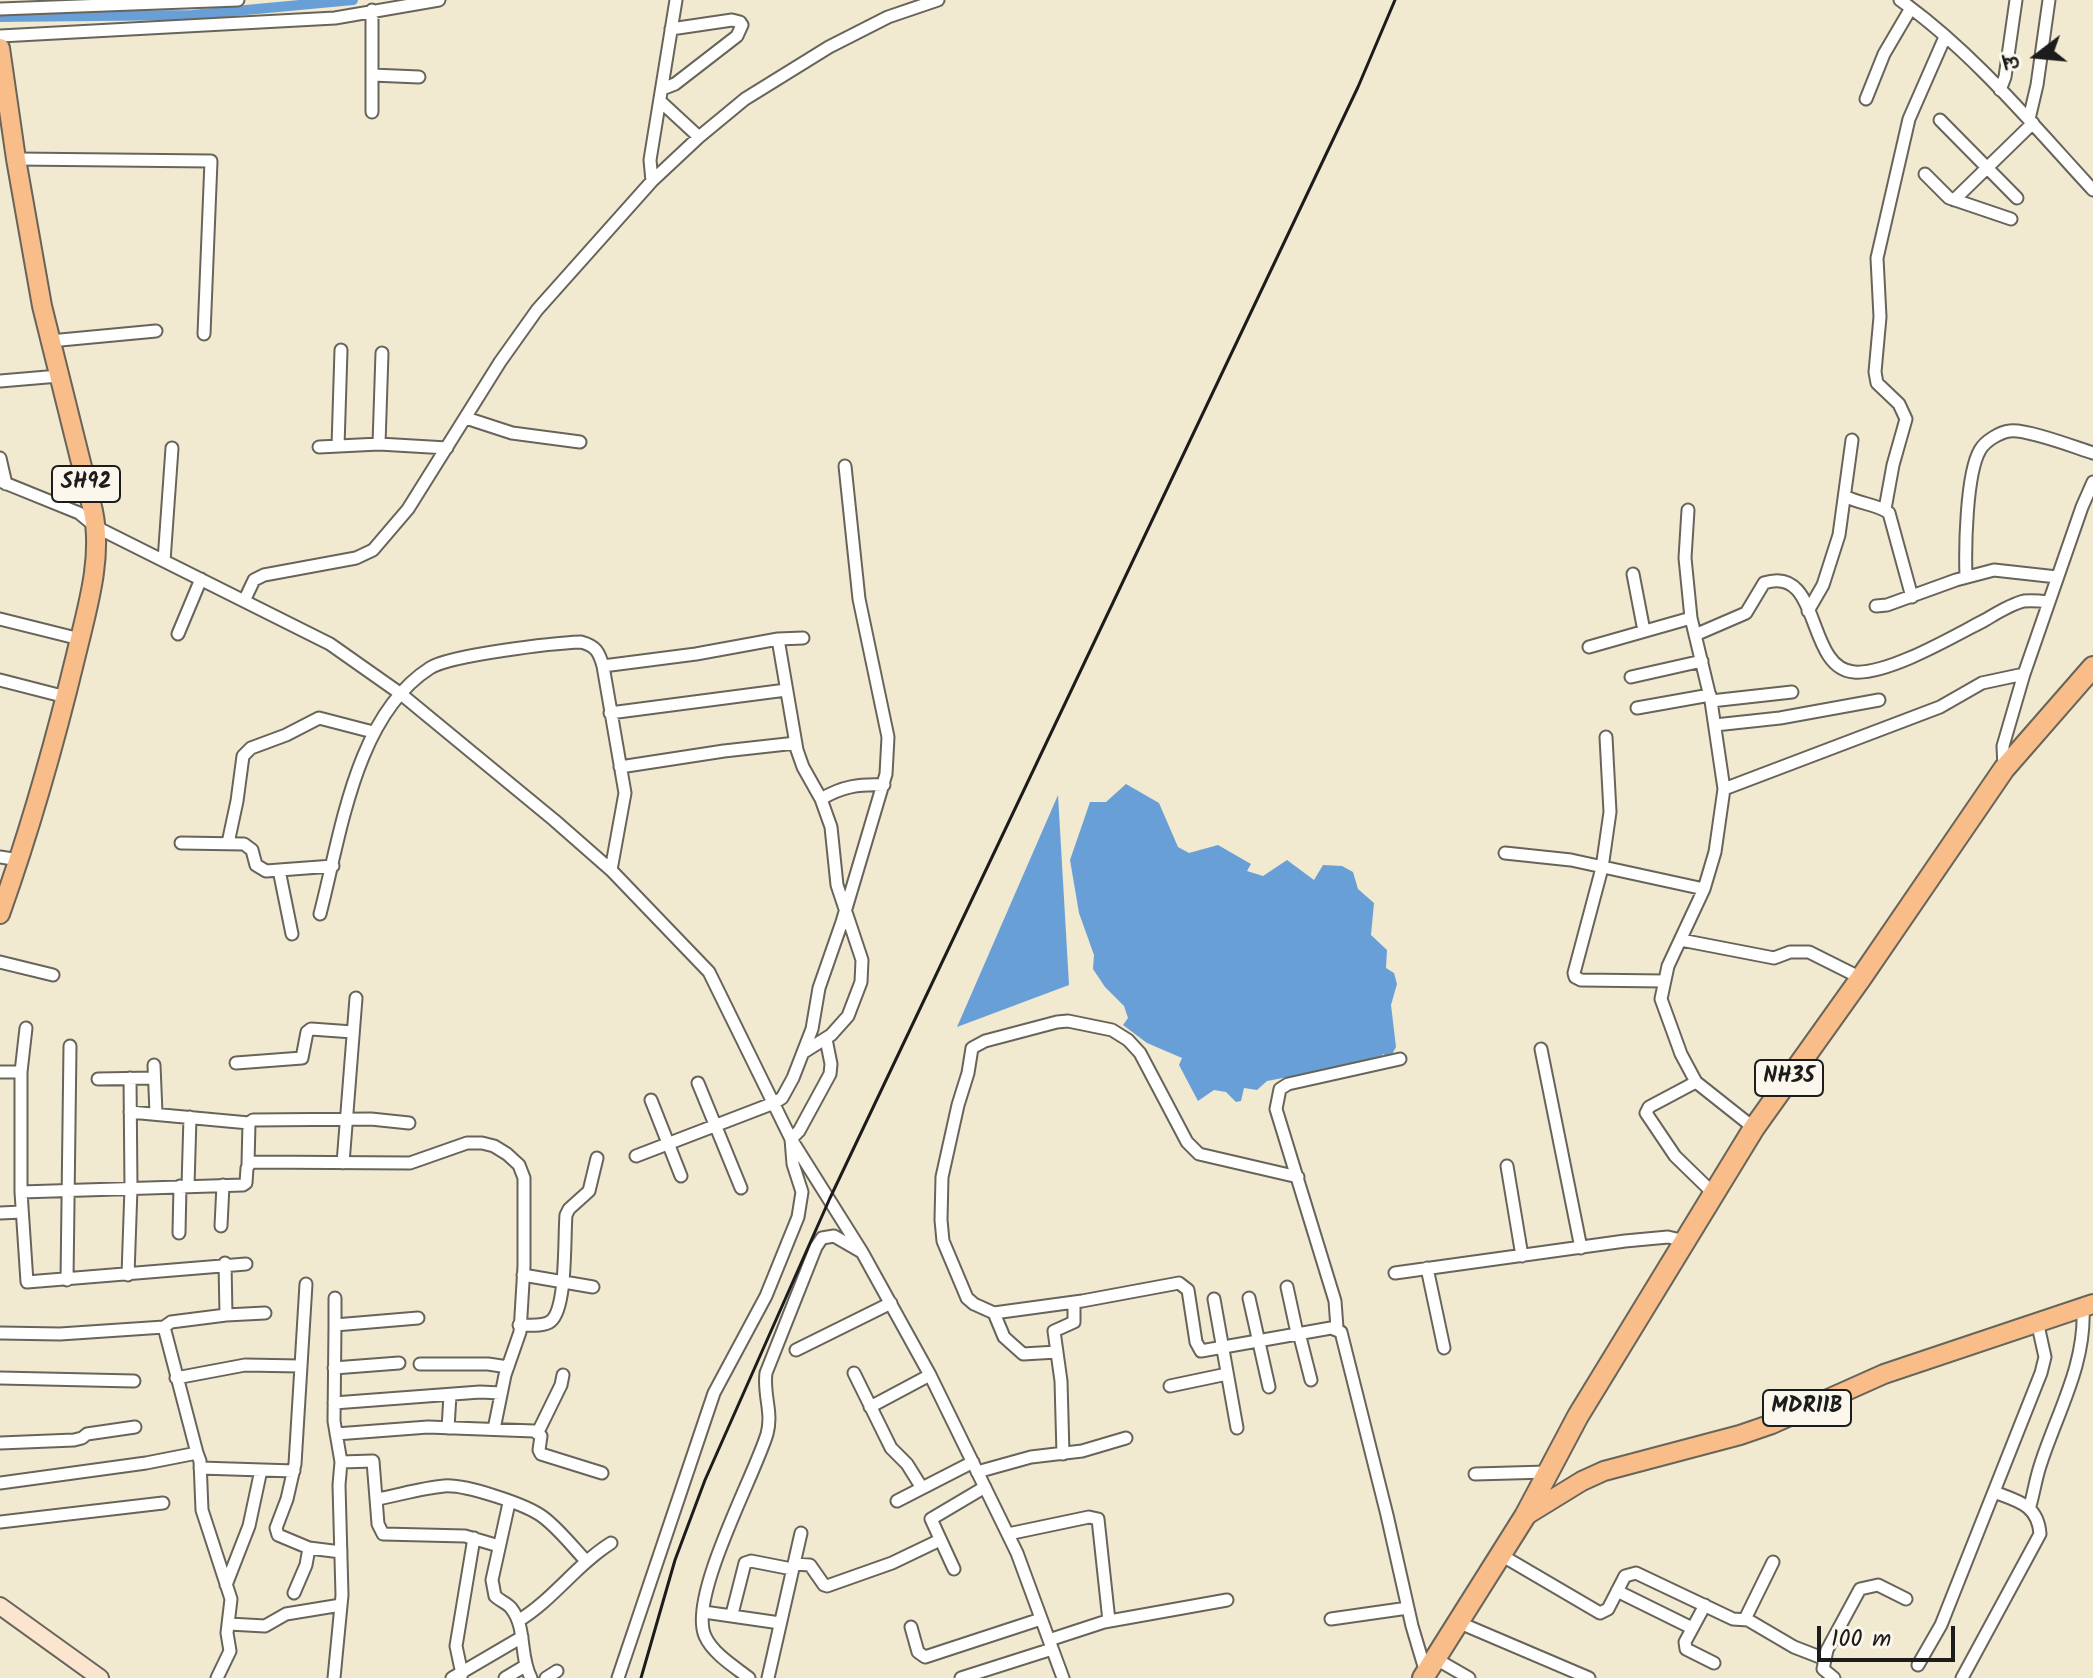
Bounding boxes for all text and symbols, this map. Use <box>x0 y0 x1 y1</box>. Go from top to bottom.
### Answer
north arrow <box>1997 16 2077 96</box>
text: उ <box>1995 51 2032 74</box>
road number: SH92 <box>52 466 120 502</box>
road number: NH35 <box>1755 1060 1823 1096</box>
road number: MDR11B <box>1763 1390 1851 1426</box>
scale bar <box>1821 1610 1959 1660</box>
text: 100 m <box>1831 1620 1891 1659</box>

